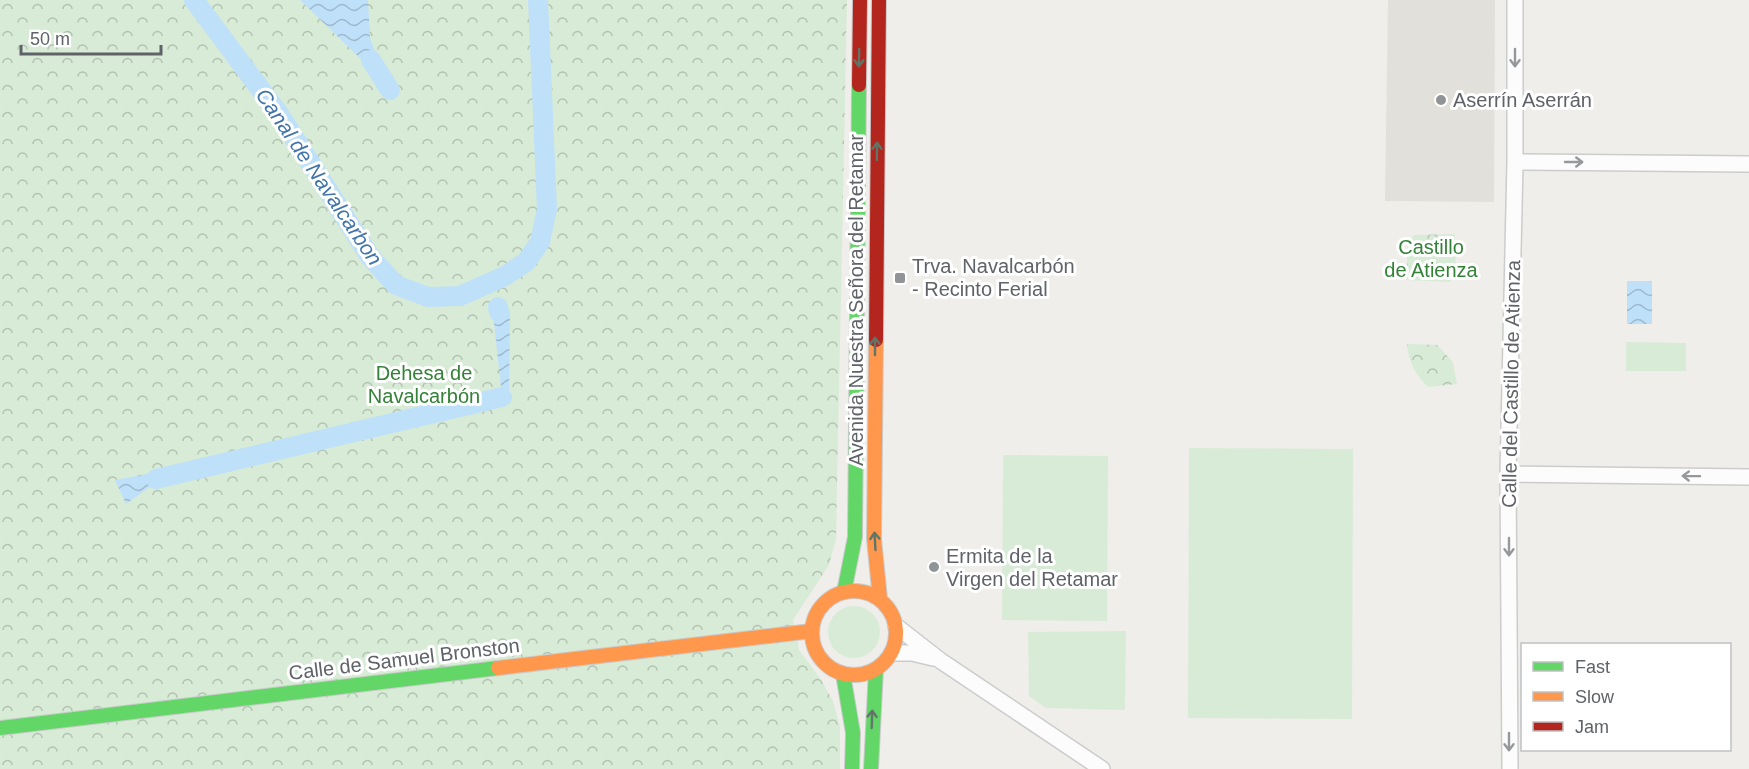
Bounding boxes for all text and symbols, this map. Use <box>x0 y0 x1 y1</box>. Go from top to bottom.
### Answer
scale bar <box>21 18 160 56</box>
text: 50 m <box>30 29 70 49</box>
one-way arrow <box>853 48 865 68</box>
one-way arrow <box>1509 48 1521 68</box>
water label: Canal de Navalcarbon <box>252 84 387 269</box>
place label: Aserrín Aserrán <box>1453 89 1592 111</box>
marker: Aserrín Aserrán <box>1434 93 1448 107</box>
street label: Avenida Nuestra Señora del Retamar <box>845 134 867 466</box>
one-way arrow <box>871 142 882 162</box>
one-way arrow <box>1563 156 1583 168</box>
park label: Castillo de Atienza <box>1384 236 1479 281</box>
place label: Trva. Navalcarbón - Recinto Ferial <box>912 255 1075 300</box>
street label: Calle del Castillo de Atienza <box>1498 259 1524 508</box>
marker: Trva. Navalcarbón - Recinto Ferial <box>893 271 907 285</box>
one-way arrow <box>869 337 881 357</box>
park label: Dehesa de Navalcarbón <box>368 362 480 407</box>
one-way arrow <box>1681 470 1701 482</box>
one-way arrow <box>869 532 880 552</box>
one-way arrow <box>1503 537 1515 557</box>
place label: Ermita de la Virgen del Retamar <box>946 545 1118 590</box>
marker: Ermita de la Virgen del Retamar <box>927 560 941 574</box>
street label: Calle de Samuel Bronston <box>287 634 521 684</box>
legend <box>1521 643 1731 751</box>
text: Fast <box>1575 657 1610 677</box>
text: Slow <box>1575 687 1615 707</box>
one-way arrow <box>867 709 878 729</box>
text: Jam <box>1575 717 1609 737</box>
one-way arrow <box>1503 732 1515 752</box>

